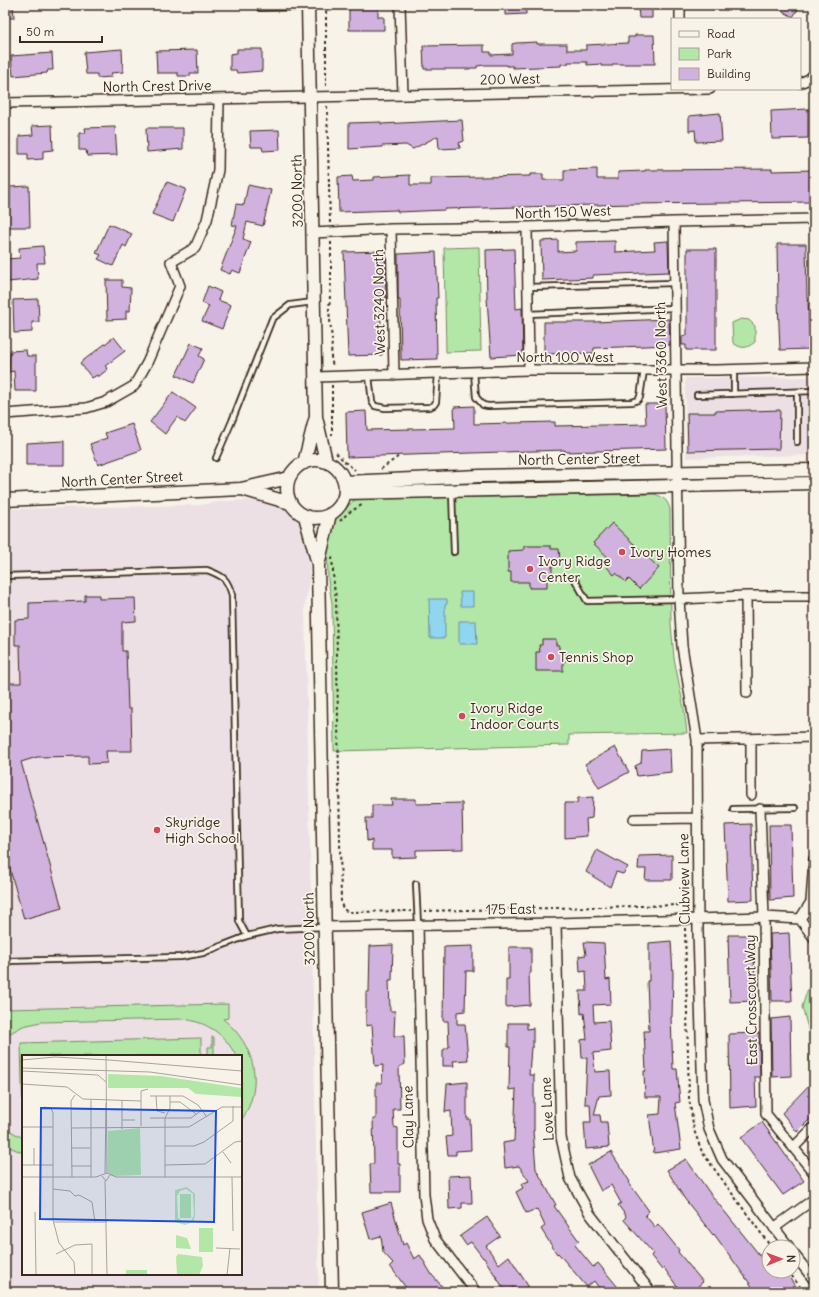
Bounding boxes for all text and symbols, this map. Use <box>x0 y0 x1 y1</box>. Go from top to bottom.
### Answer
scale bar <box>20 18 102 44</box>
legend <box>671 18 801 90</box>
text: 50 m <box>26 24 55 39</box>
text: Road <box>707 26 735 41</box>
text: Park <box>707 46 732 61</box>
text: Building <box>707 66 751 81</box>
street label: 200 West <box>480 69 541 89</box>
street label: North Crest Drive <box>102 76 212 96</box>
street label: 3200 North <box>287 154 307 228</box>
street label: North 150 West <box>515 201 612 223</box>
street label: West 3240 North <box>369 249 389 355</box>
street label: West 3360 North <box>651 302 671 408</box>
street label: North 100 West <box>516 348 614 366</box>
street label: North Center Street <box>518 449 641 469</box>
street label: North Center Street <box>61 467 184 491</box>
place label: Ivory Homes <box>630 543 711 561</box>
marker: Ivory Homes <box>617 547 627 557</box>
place label: Ivory Ridge Center <box>538 552 611 586</box>
marker: Ivory Ridge Center <box>525 564 535 574</box>
place label: Tennis Shop <box>559 648 634 666</box>
marker: Tennis Shop <box>546 652 556 662</box>
place label: Ivory Ridge Indoor Courts <box>470 699 559 733</box>
marker: Ivory Ridge Indoor Courts <box>457 711 467 721</box>
place label: Skyridge High School <box>165 813 239 847</box>
marker: Skyridge High School <box>152 825 162 835</box>
street label: Clubview Lane <box>674 833 694 925</box>
street label: 3200 North <box>299 892 319 966</box>
street label: 175 East <box>485 900 537 918</box>
street label: East Crosscourt Way <box>741 934 761 1066</box>
inset map <box>22 1055 242 1275</box>
street label: Love Lane <box>536 1076 558 1142</box>
street label: Clay Lane <box>398 1085 418 1149</box>
north arrow <box>761 1239 801 1279</box>
text: N <box>784 1255 798 1263</box>

